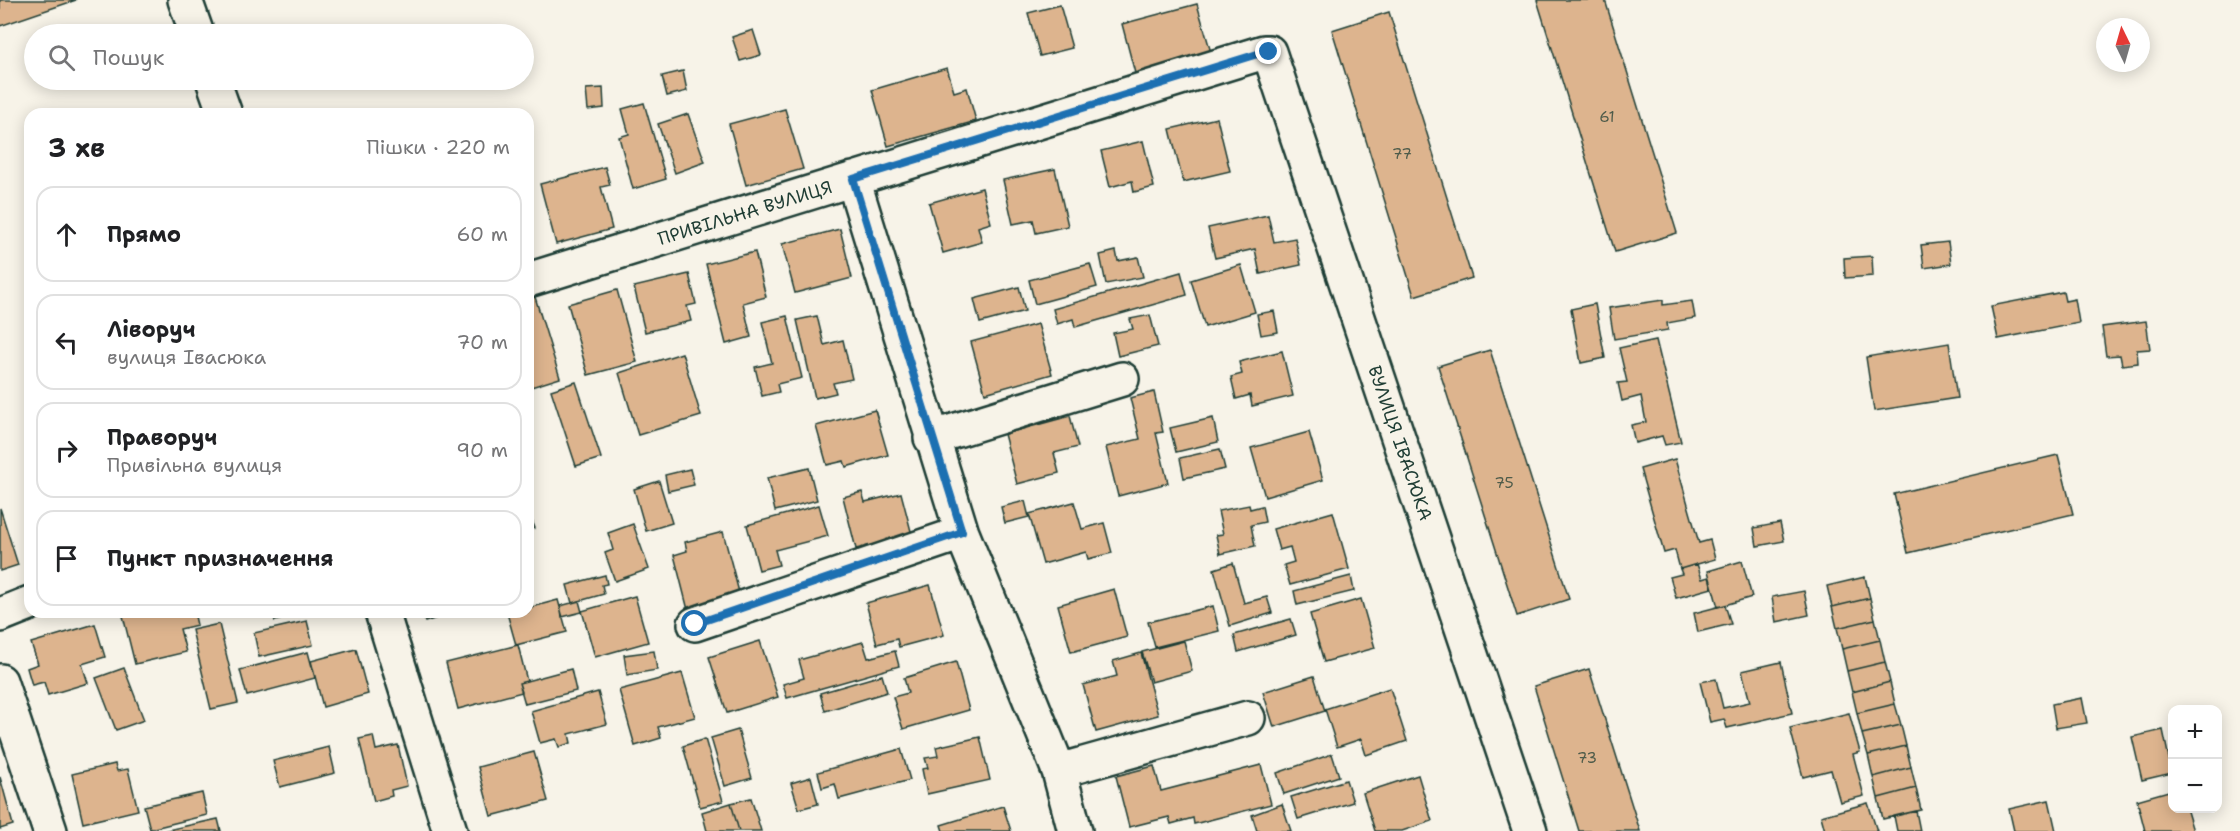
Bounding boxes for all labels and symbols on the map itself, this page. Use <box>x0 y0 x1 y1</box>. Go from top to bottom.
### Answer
north arrow <box>2096 18 2150 72</box>
route end <box>1255 38 1281 64</box>
house number: 61 <box>1599 107 1615 127</box>
house number: 77 <box>1392 144 1412 164</box>
street label: ПРИВІЛЬНА ВУЛИЦЯ <box>655 175 835 251</box>
street label: ВУЛИЦЯ ІВАСЮКА <box>1362 362 1438 524</box>
house number: 75 <box>1494 473 1514 493</box>
route start <box>681 610 707 636</box>
house number: 73 <box>1577 748 1597 768</box>

